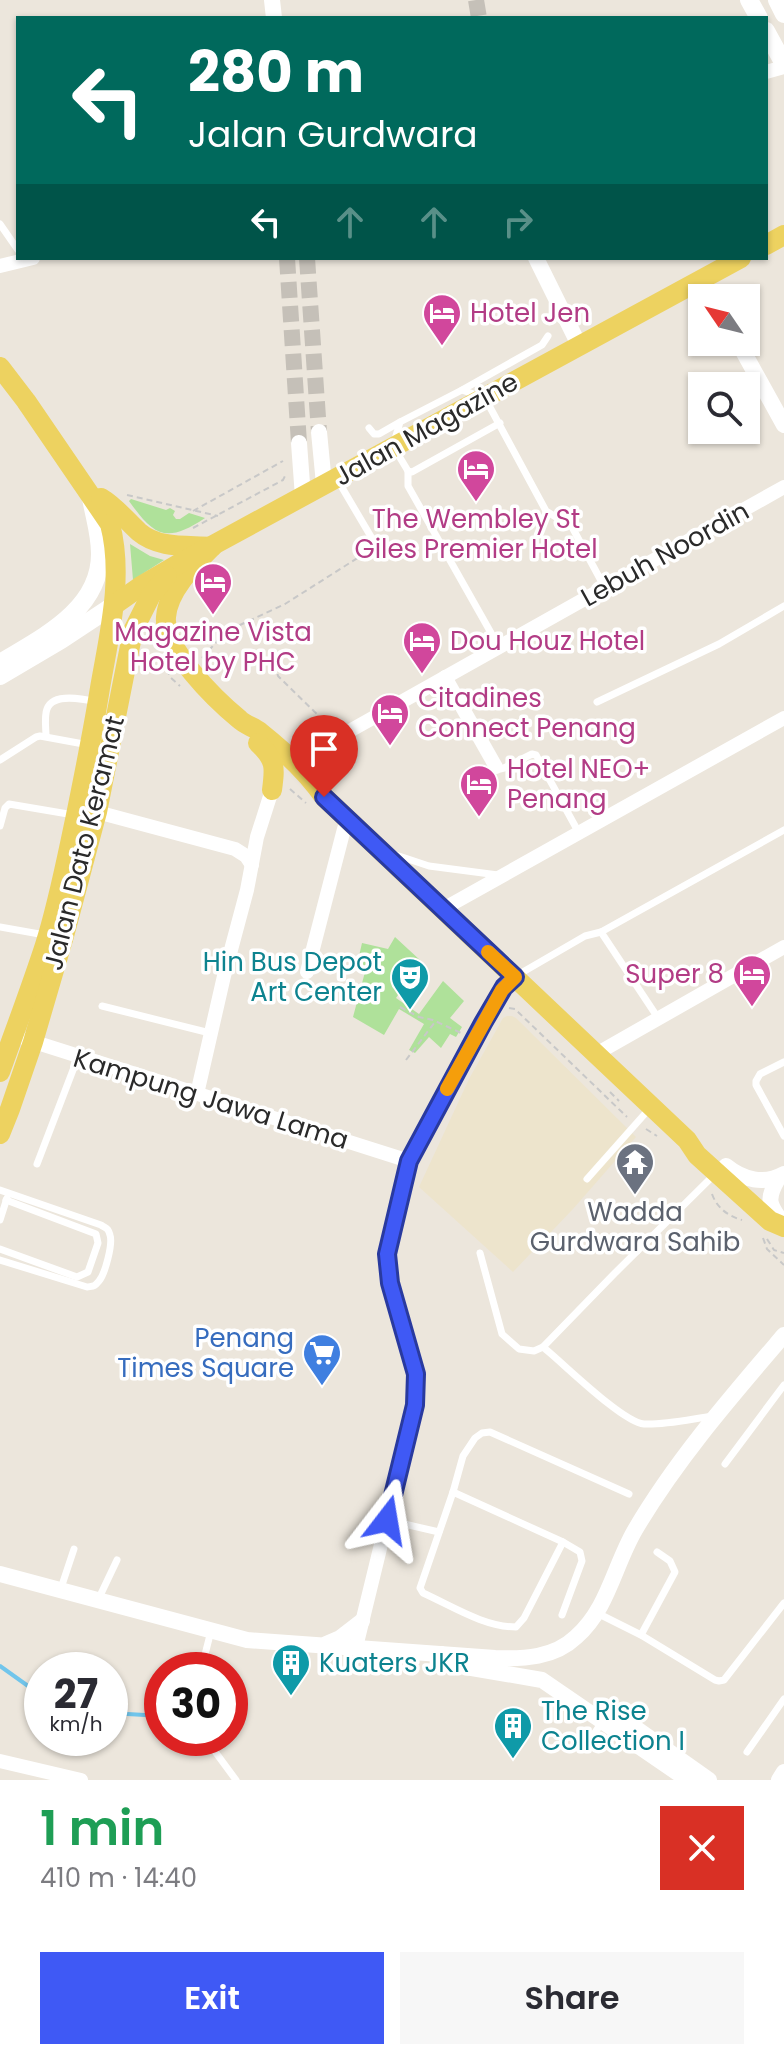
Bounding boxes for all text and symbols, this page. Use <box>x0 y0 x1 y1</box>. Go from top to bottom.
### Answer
text: 280 m <box>188 33 364 112</box>
icon: left <box>56 48 160 152</box>
text: Jalan Gurdwara <box>188 109 478 160</box>
icon: left <box>244 200 288 244</box>
icon: ahead <box>328 200 372 244</box>
icon: ahead <box>412 200 456 244</box>
icon: right <box>496 200 540 244</box>
north arrow <box>688 284 760 356</box>
map controls <box>688 284 760 444</box>
hotel icon: Hotel Jen <box>421 292 463 347</box>
place label: Hotel Jen <box>470 295 590 331</box>
street label: Jalan Magazine <box>328 364 524 494</box>
button: search <box>688 372 760 444</box>
hotel icon: The Wembley St Giles Premier Hotel <box>455 448 497 503</box>
street label: Lebuh Noordin <box>574 493 756 615</box>
place label: The Wembley St Giles Premier Hotel <box>354 501 598 567</box>
hotel icon: Magazine Vista Hotel by PHC <box>192 561 234 616</box>
place label: Magazine Vista Hotel by PHC <box>114 614 312 680</box>
hotel icon: Dou Houz Hotel <box>401 620 443 675</box>
place label: Dou Houz Hotel <box>450 623 645 659</box>
place label: Citadines Connect Penang <box>418 680 636 746</box>
hotel icon: Citadines Connect Penang <box>369 692 411 747</box>
street label: Jalan Dato Keramat <box>35 712 133 974</box>
pin <box>290 715 358 797</box>
icon: arrive <box>302 727 346 771</box>
place label: Hotel NEO+ Penang <box>507 751 650 817</box>
hotel icon: Hotel NEO+ Penang <box>458 763 500 818</box>
place label: Hin Bus Depot Art Center <box>203 944 382 1010</box>
hotel icon: Super 8 <box>731 953 773 1008</box>
theatre icon: Hin Bus Depot Art Center <box>389 956 431 1011</box>
place label: Super 8 <box>625 956 724 992</box>
street label: Kampung Jawa Lama <box>69 1040 353 1158</box>
temple icon: Wadda Gurdwara Sahib <box>614 1141 656 1196</box>
place label: Wadda Gurdwara Sahib <box>530 1194 740 1260</box>
place label: Penang Times Square <box>117 1320 294 1386</box>
supermarket icon: Penang Times Square <box>301 1332 343 1387</box>
position arrow <box>345 1478 429 1562</box>
building icon: Kuaters JKR <box>270 1642 312 1697</box>
place label: Kuaters JKR <box>319 1645 470 1681</box>
speed limit sign: 30 <box>144 1652 248 1756</box>
text: 27 <box>54 1666 98 1722</box>
place label: The Rise Collection I <box>541 1693 685 1759</box>
building icon: The Rise Collection I <box>492 1705 534 1760</box>
text: km/h <box>49 1710 103 1738</box>
text: 1 min <box>40 1795 164 1862</box>
button: close <box>660 1806 744 1890</box>
text: 410 m · 14:40 <box>40 1860 197 1896</box>
button: Exit <box>40 1952 384 2044</box>
button: Share <box>400 1952 744 2044</box>

